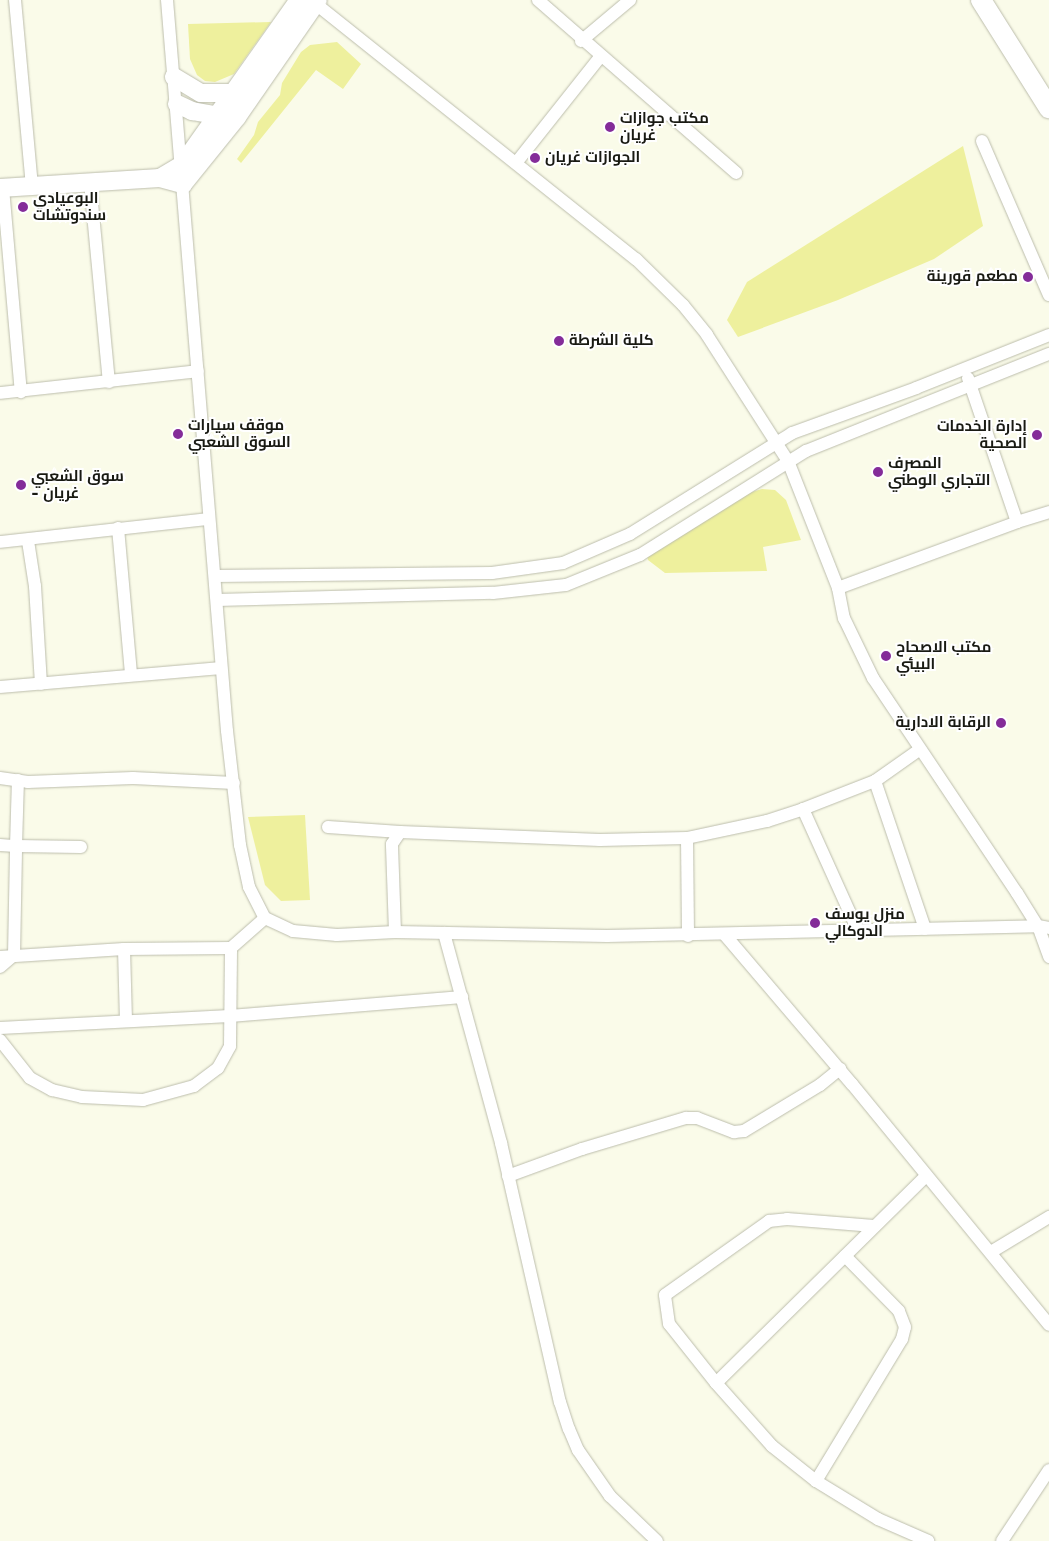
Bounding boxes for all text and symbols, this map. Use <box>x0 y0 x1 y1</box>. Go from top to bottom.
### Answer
place label: مكتب جوازات غريان <box>620 109 709 144</box>
marker: مكتب جوازات غريان <box>604 121 616 133</box>
place label: الجوازات غريان <box>545 149 640 167</box>
marker: الجوازات غريان <box>529 152 541 164</box>
place label: البوعيادي سندوتشات <box>33 189 106 224</box>
marker: البوعيادي سندوتشات <box>17 201 29 213</box>
place label: مطعم قورينة <box>927 268 1018 286</box>
marker: مطعم قورينة <box>1022 271 1034 283</box>
place label: كلية الشرطة <box>569 332 654 350</box>
marker: كلية الشرطة <box>553 335 565 347</box>
place label: موقف سيارات السوق الشعبي <box>188 416 291 451</box>
place label: إدارة الخدمات الصحية <box>937 417 1027 452</box>
marker: موقف سيارات السوق الشعبي <box>172 428 184 440</box>
marker: إدارة الخدمات الصحية <box>1031 429 1043 441</box>
place label: المصرف التجاري الوطني <box>888 454 990 489</box>
marker: المصرف التجاري الوطني <box>872 466 884 478</box>
place label: سوق الشعبي - غريان <box>31 467 124 502</box>
marker: سوق الشعبي - غريان <box>15 479 27 491</box>
place label: مكتب الاصحاح البيئي <box>896 638 991 673</box>
marker: مكتب الاصحاح البيئي <box>880 650 892 662</box>
place label: الرقابة الادارية <box>896 714 991 732</box>
marker: الرقابة الادارية <box>995 717 1007 729</box>
place label: منزل يوسف الدوكالي <box>825 905 905 940</box>
marker: منزل يوسف الدوكالي <box>809 917 821 929</box>

